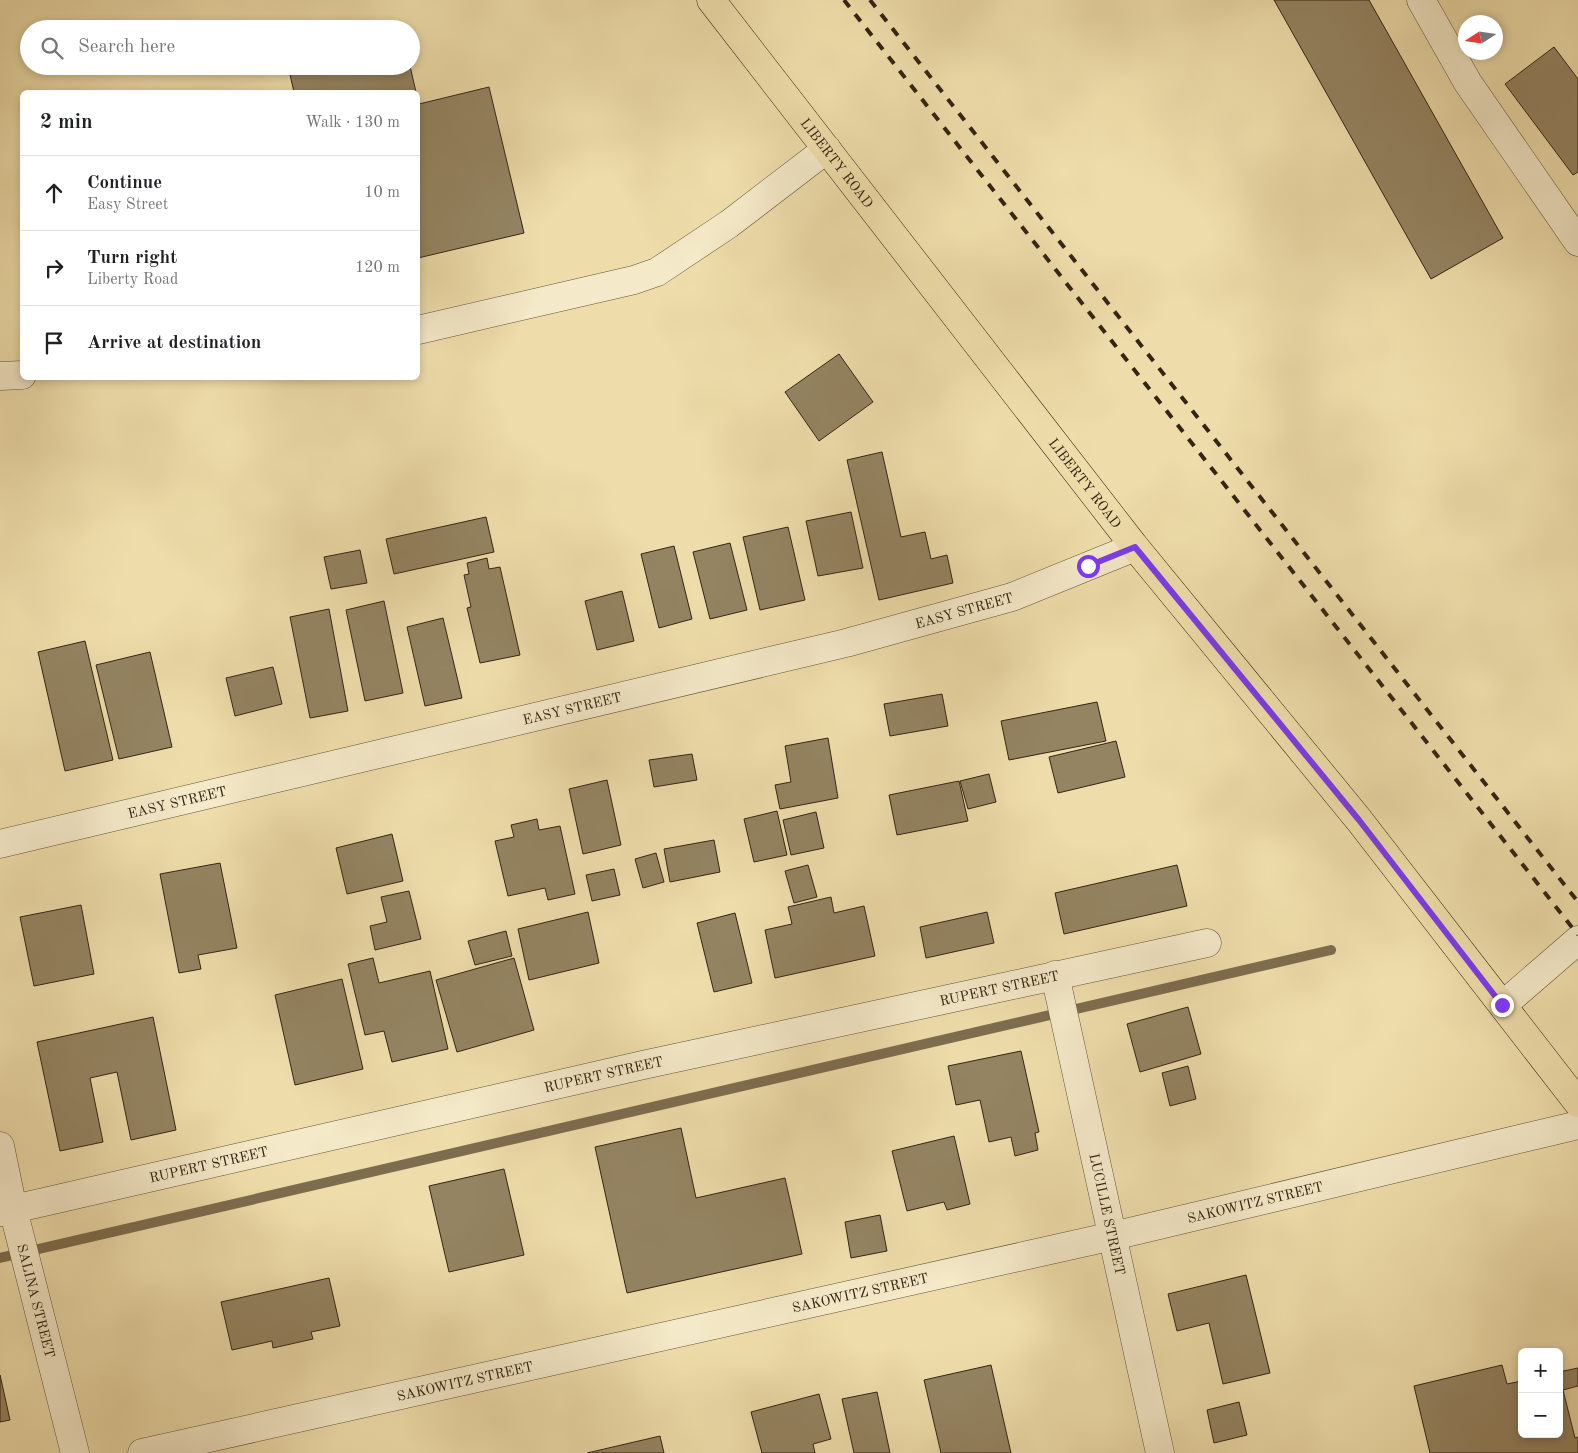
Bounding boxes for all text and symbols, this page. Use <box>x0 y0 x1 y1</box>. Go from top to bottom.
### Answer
north arrow <box>1458 15 1503 60</box>
search box <box>20 20 420 75</box>
icon: search <box>38 34 66 62</box>
text: Search here <box>78 38 175 57</box>
text: 2 min <box>40 112 93 133</box>
text: Walk · 130 m <box>305 115 400 131</box>
street label: LIBERTY ROAD <box>797 116 875 211</box>
text: Continue <box>87 174 162 193</box>
icon: ahead <box>40 179 68 207</box>
text: 10 m <box>364 185 400 201</box>
text: Easy Street <box>87 197 168 213</box>
text: Turn right <box>87 249 177 268</box>
icon: right <box>40 254 68 282</box>
text: 120 m <box>355 260 400 276</box>
text: Liberty Road <box>87 272 178 288</box>
icon: arrive <box>40 329 68 357</box>
text: Arrive at destination <box>87 334 261 353</box>
street label: LIBERTY ROAD <box>1046 436 1124 531</box>
route start <box>1077 555 1100 578</box>
street label: EASY STREET <box>914 591 1015 632</box>
street label: EASY STREET <box>521 691 623 728</box>
street label: EASY STREET <box>126 784 228 821</box>
street label: RUPERT STREET <box>938 969 1060 1009</box>
route end <box>1491 994 1514 1017</box>
street label: RUPERT STREET <box>543 1055 664 1095</box>
street label: RUPERT STREET <box>148 1145 270 1186</box>
street label: LUCILLE STREET <box>1086 1152 1127 1277</box>
street label: SAKOWITZ STREET <box>1186 1180 1325 1226</box>
street label: SALINA STREET <box>14 1243 57 1359</box>
street label: SAKOWITZ STREET <box>791 1271 930 1315</box>
map controls <box>1518 1348 1563 1438</box>
button: + <box>1518 1348 1563 1393</box>
street label: SAKOWITZ STREET <box>396 1360 535 1404</box>
button: − <box>1518 1393 1563 1438</box>

